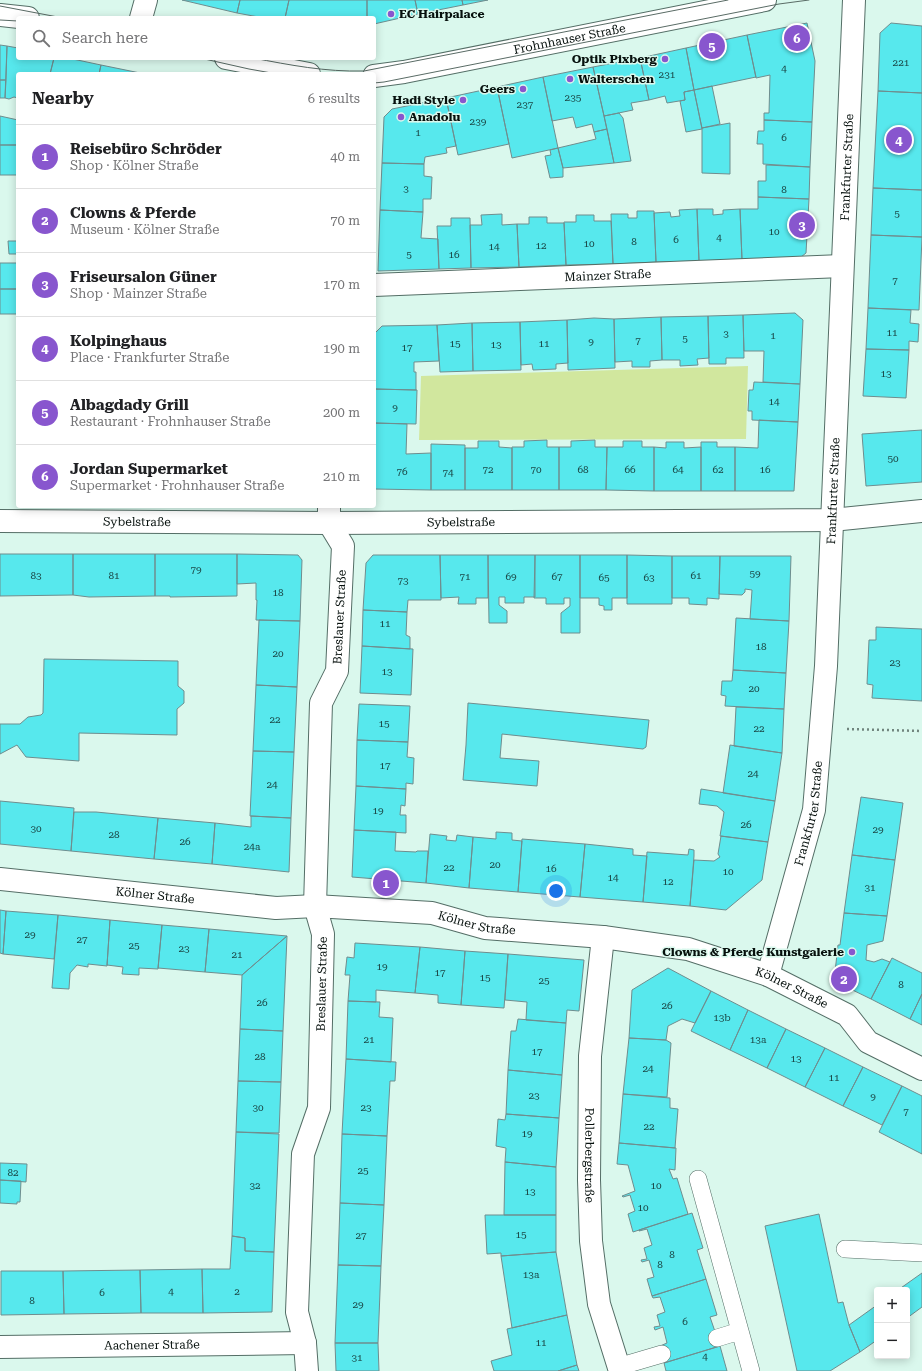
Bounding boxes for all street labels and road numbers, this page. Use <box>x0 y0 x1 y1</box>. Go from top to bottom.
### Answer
street label: Frohnhauser Straße <box>512 21 627 57</box>
street label: Frankfurter Straße <box>838 113 856 221</box>
street label: Mainzer Straße <box>564 267 652 284</box>
street label: Frankfurter Straße <box>824 437 843 545</box>
street label: Sybelstraße <box>103 515 171 529</box>
street label: Sybelstraße <box>427 515 495 529</box>
street label: Breslauer Straße <box>330 569 349 665</box>
street label: Frankfurter Straße <box>792 760 825 868</box>
street label: Kölner Straße <box>115 884 196 906</box>
street label: Kölner Straße <box>436 908 517 937</box>
street label: Breslauer Straße <box>314 936 330 1031</box>
street label: Kölner Straße <box>754 964 831 1011</box>
street label: Pollerbergstraße <box>582 1108 597 1204</box>
street label: Aachener Straße <box>104 1337 200 1353</box>

